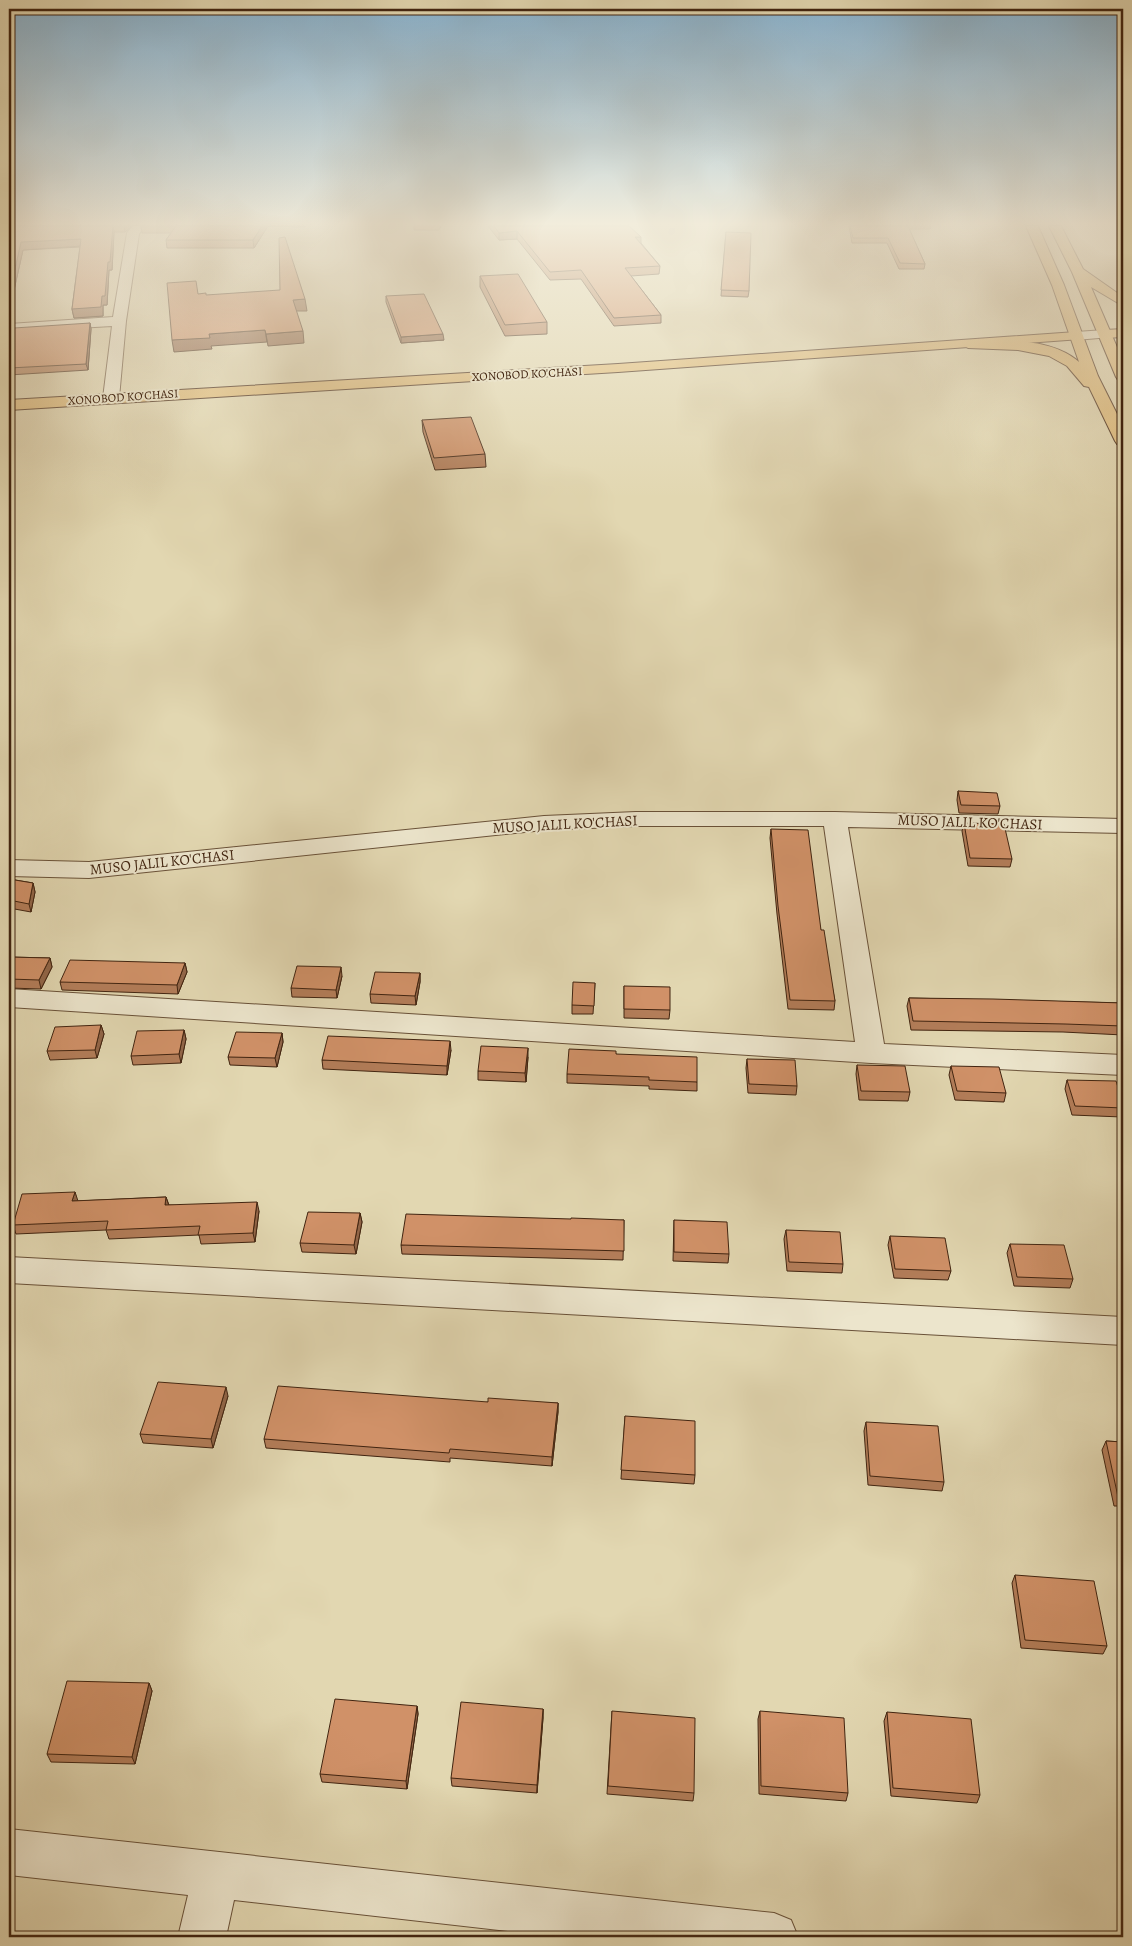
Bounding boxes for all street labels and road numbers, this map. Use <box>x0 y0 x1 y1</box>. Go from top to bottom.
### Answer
street label: XONOBOD KO'CHASI <box>471 363 583 385</box>
street label: XONOBOD KO'CHASI <box>67 385 179 409</box>
street label: MUSO JALIL KO'CHASI <box>897 809 1043 835</box>
street label: MUSO JALIL KO'CHASI <box>492 810 638 838</box>
street label: MUSO JALIL KO'CHASI <box>89 844 235 880</box>

